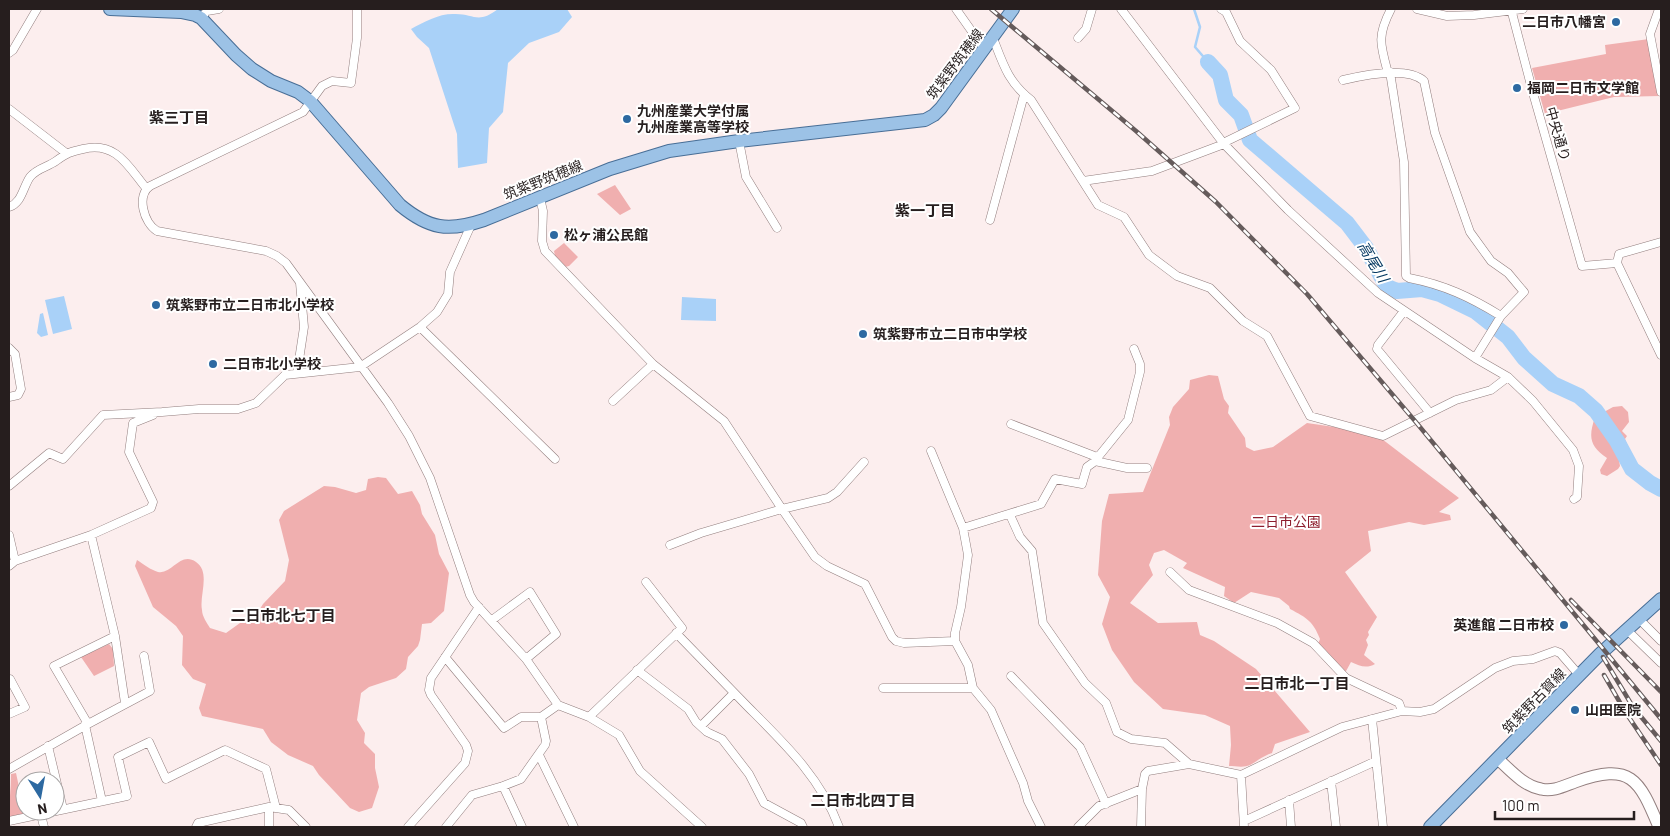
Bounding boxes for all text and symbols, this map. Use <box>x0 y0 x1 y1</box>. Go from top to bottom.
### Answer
place label: 二日市八幡宮 <box>1522 13 1606 30</box>
marker: 二日市八幡宮 <box>1610 16 1622 28</box>
street label: 筑紫野筑穂線 <box>923 25 987 102</box>
place label: 福岡二日市文学館 <box>1527 79 1639 96</box>
marker: 福岡二日市文学館 <box>1511 82 1523 94</box>
place label: 九州産業大学付属 九州産業高等学校 <box>637 102 749 135</box>
street label: 中央通り <box>1543 105 1574 163</box>
district label: 紫三丁目 <box>149 108 209 126</box>
marker: 九州産業大学付属 九州産業高等学校 <box>621 113 633 125</box>
street label: 筑紫野筑穂線 <box>501 156 585 203</box>
district label: 紫一丁目 <box>895 201 955 219</box>
place label: 松ヶ浦公民館 <box>564 226 648 243</box>
marker: 松ヶ浦公民館 <box>548 229 560 241</box>
water label: 高尾川 <box>1355 238 1394 287</box>
place label: 筑紫野市立二日市北小学校 <box>166 296 334 313</box>
marker: 筑紫野市立二日市北小学校 <box>150 299 162 311</box>
place label: 筑紫野市立二日市中学校 <box>873 325 1027 342</box>
marker: 筑紫野市立二日市中学校 <box>857 328 869 340</box>
place label: 二日市北小学校 <box>223 355 321 372</box>
marker: 二日市北小学校 <box>207 358 219 370</box>
park label: 二日市公園 <box>1251 513 1321 530</box>
district label: 二日市北七丁目 <box>230 606 336 624</box>
place label: 英進館 二日市校 <box>1453 616 1554 633</box>
marker: 英進館 二日市校 <box>1558 619 1570 631</box>
street label: 筑紫野古賀線 <box>1498 665 1569 737</box>
district label: 二日市北一丁目 <box>1244 674 1350 692</box>
place label: 山田医院 <box>1585 701 1641 718</box>
marker: 山田医院 <box>1569 704 1581 716</box>
north arrow <box>15 771 65 821</box>
scale bar <box>1495 788 1634 820</box>
district label: 二日市北四丁目 <box>810 791 916 809</box>
text: 100 m <box>1502 796 1540 814</box>
text: N <box>36 800 49 818</box>

